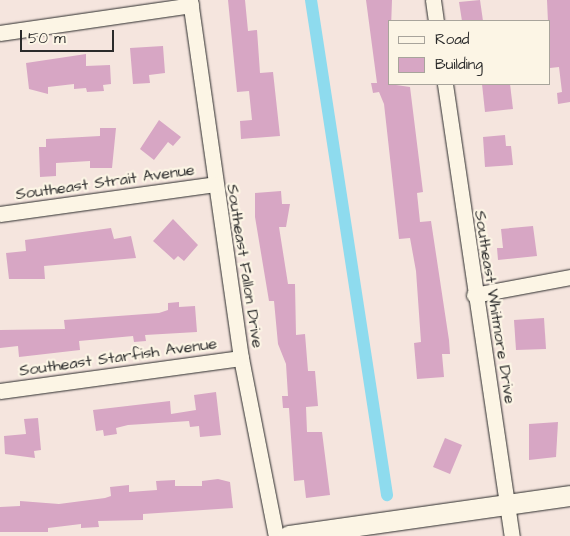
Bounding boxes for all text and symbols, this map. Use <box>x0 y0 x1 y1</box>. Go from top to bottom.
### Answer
scale bar <box>22 20 116 52</box>
legend <box>388 20 550 85</box>
text: 50 m <box>28 28 66 49</box>
text: Road <box>435 29 469 50</box>
text: Building <box>435 54 483 75</box>
street label: Southeast Strait Avenue <box>14 160 196 204</box>
street label: Southeast Fallon Drive <box>223 183 267 349</box>
street label: Southeast Whitmore Drive <box>470 209 520 405</box>
street label: Southeast Starfish Avenue <box>18 334 218 380</box>

